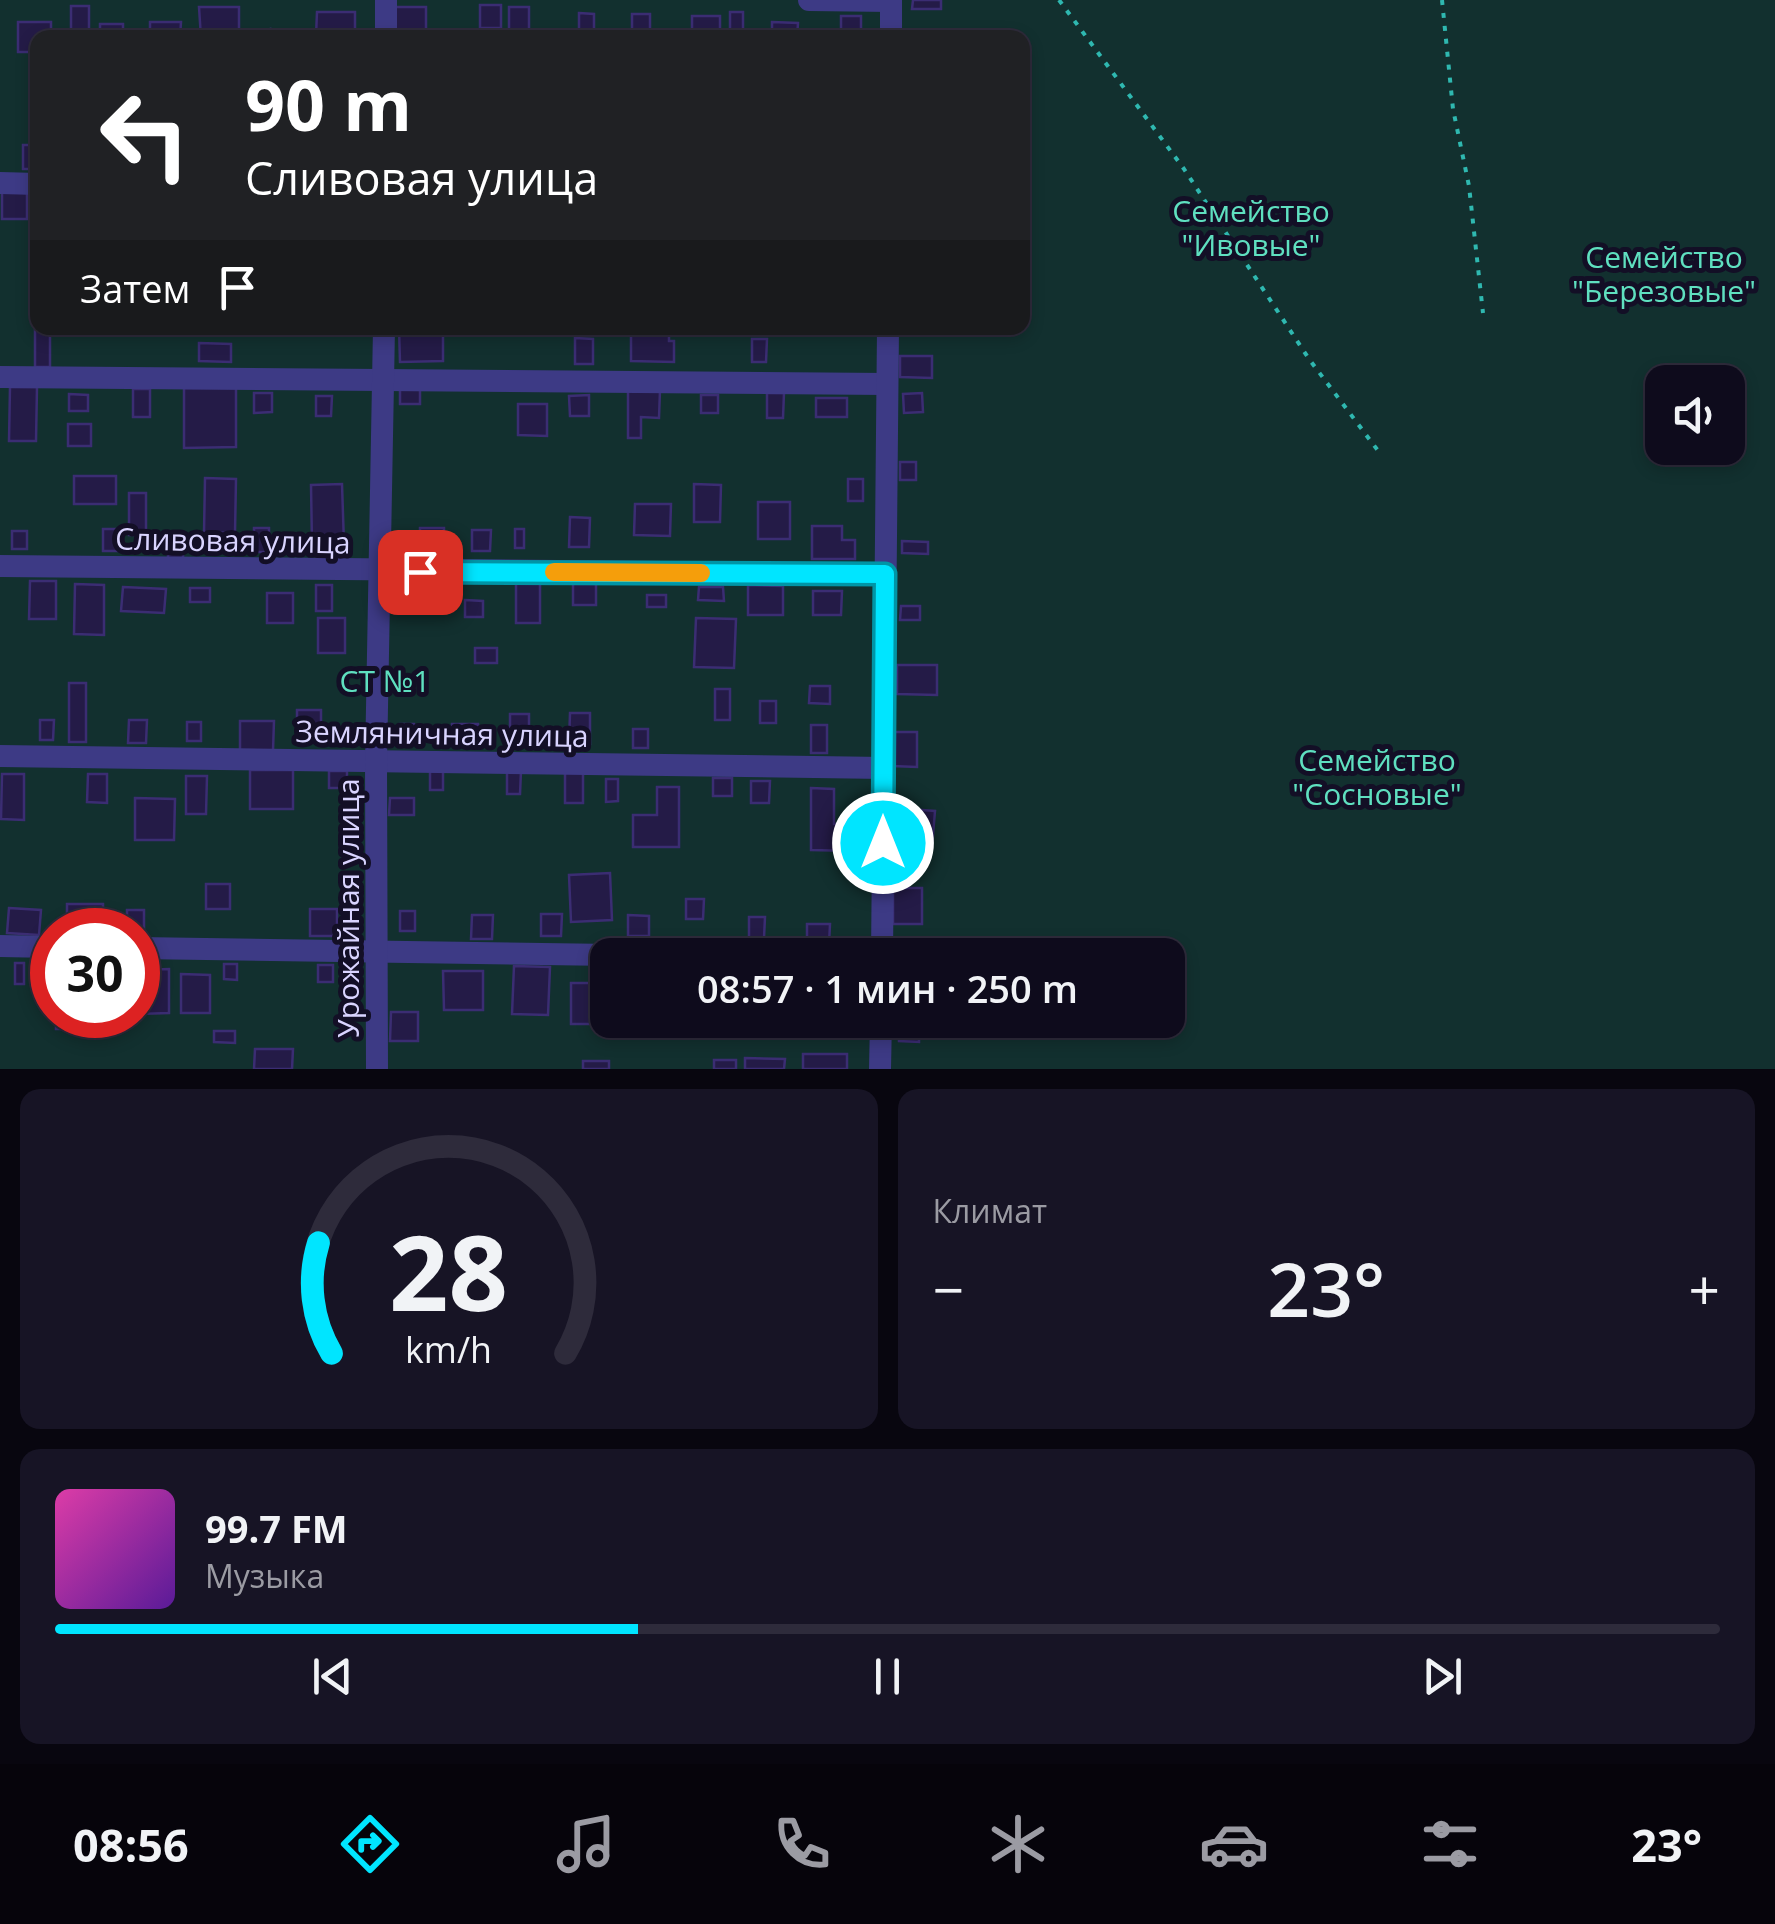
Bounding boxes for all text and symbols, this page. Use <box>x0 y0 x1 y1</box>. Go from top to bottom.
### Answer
text: 90 m <box>245 56 412 152</box>
icon: left <box>80 70 210 200</box>
text: Сливовая улица <box>245 147 598 208</box>
park label: Семейство "Ивовые" <box>1172 190 1330 265</box>
park label: Семейство "Березовые" <box>1572 236 1756 311</box>
icon: arrive <box>210 260 265 315</box>
text: Затем <box>80 262 190 314</box>
map controls <box>1645 365 1745 465</box>
button: sound <box>1645 365 1745 465</box>
street label: Сливовая улица <box>115 517 351 563</box>
pin <box>378 530 463 615</box>
icon: arrive <box>393 545 448 600</box>
park label: СТ №1 <box>340 660 430 701</box>
street label: Земляничная улица <box>295 710 589 756</box>
park label: Семейство "Сосновые" <box>1292 739 1462 814</box>
street label: Урожайная улица <box>327 778 368 1038</box>
position arrow <box>831 791 935 895</box>
speed limit sign: 30 <box>30 908 160 1038</box>
text: 08:57 · 1 мин · 250 m <box>697 962 1078 1014</box>
text: Климат <box>933 1189 1047 1232</box>
text: 28 <box>389 1200 508 1341</box>
text: 23° <box>1267 1237 1385 1339</box>
text: − <box>933 1251 964 1326</box>
text: + <box>1689 1251 1720 1326</box>
text: km/h <box>405 1325 492 1373</box>
text: 99.7 FM <box>205 1502 348 1554</box>
text: Музыка <box>205 1554 324 1597</box>
icon: previous <box>305 1649 360 1704</box>
icon: pause <box>860 1649 915 1704</box>
icon: next <box>1415 1649 1470 1704</box>
icon: directions <box>335 1809 405 1879</box>
icon: music <box>551 1809 621 1879</box>
icon: phone <box>767 1809 837 1879</box>
icon: climate <box>983 1809 1053 1879</box>
icon: car <box>1199 1809 1269 1879</box>
icon: filters <box>1415 1809 1485 1879</box>
text: 08:56 <box>73 1814 189 1875</box>
text: 23° <box>1631 1814 1702 1875</box>

